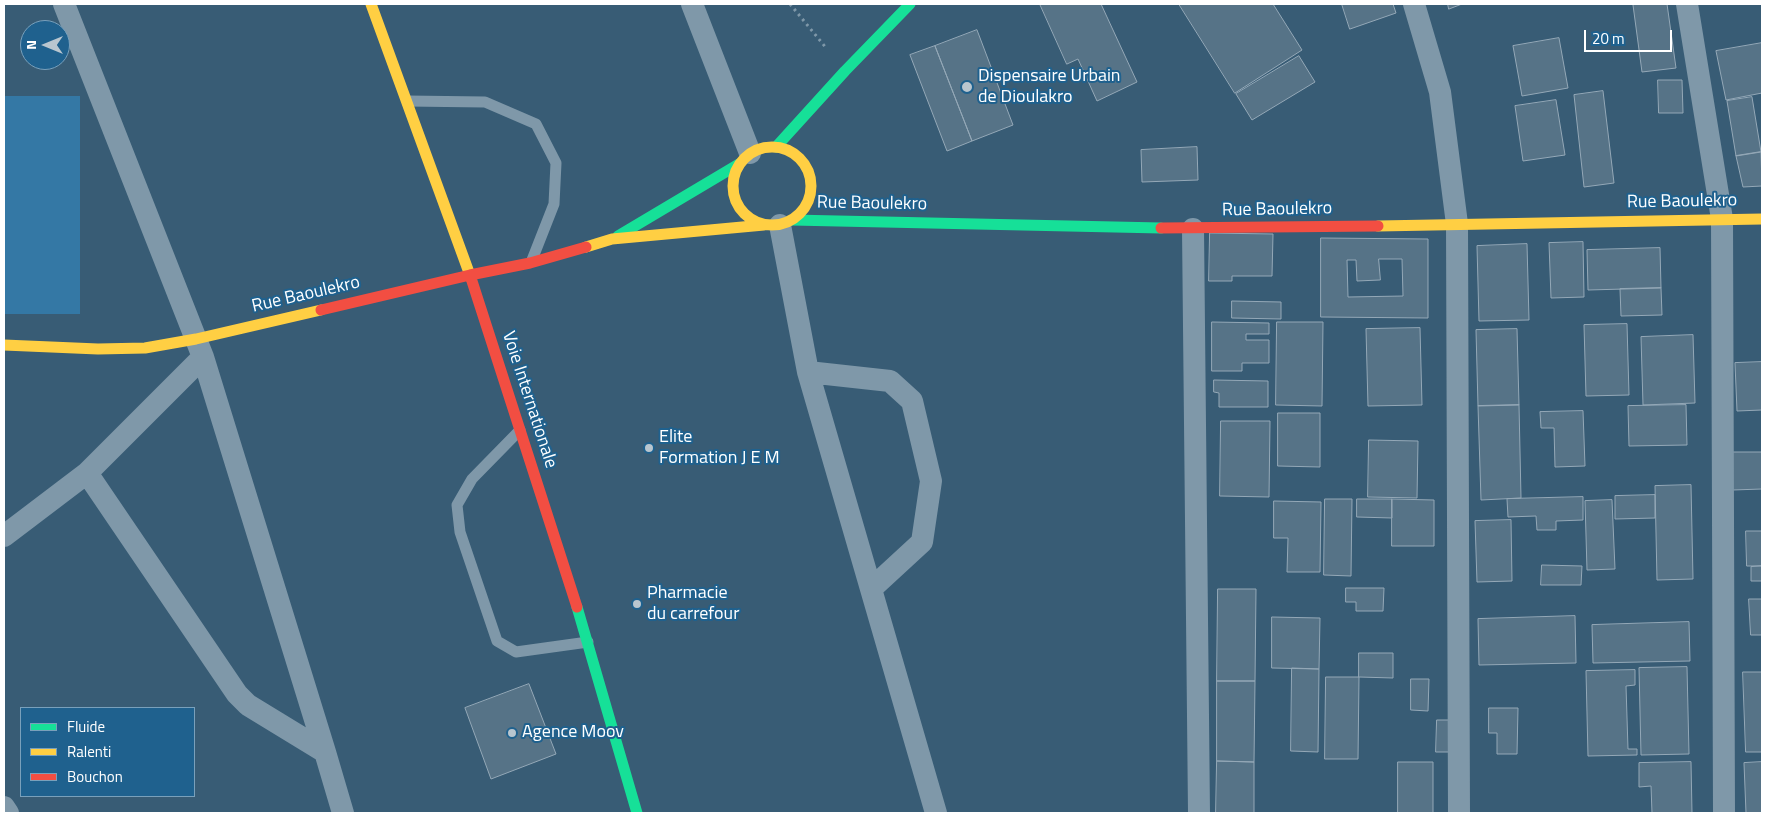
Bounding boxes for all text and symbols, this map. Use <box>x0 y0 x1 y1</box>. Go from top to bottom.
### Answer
north arrow <box>20 20 70 70</box>
scale bar <box>1586 20 1674 52</box>
text: 20 m <box>1592 27 1625 50</box>
text: N <box>20 40 41 50</box>
place label: Dispensaire Urbain de Dioulakro <box>978 66 1121 108</box>
marker: Dispensaire Urbain de Dioulakro <box>960 80 974 94</box>
street label: Rue Baoulekro <box>1627 190 1737 214</box>
street label: Rue Baoulekro <box>817 192 927 216</box>
street label: Rue Baoulekro <box>1222 198 1332 222</box>
street label: Rue Baoulekro <box>250 272 362 318</box>
street label: Voie Internationale <box>497 329 561 471</box>
place label: Elite Formation J E M <box>659 427 780 469</box>
marker: Elite Formation J E M <box>643 442 655 454</box>
place label: Pharmacie du carrefour <box>647 583 739 626</box>
marker: Pharmacie du carrefour <box>631 598 643 610</box>
legend <box>20 707 195 797</box>
text: Fluide <box>67 715 105 738</box>
place label: Agence Moov <box>522 722 624 744</box>
marker: Agence Moov <box>506 727 518 739</box>
text: Ralenti <box>67 740 111 763</box>
text: Bouchon <box>67 765 123 788</box>

